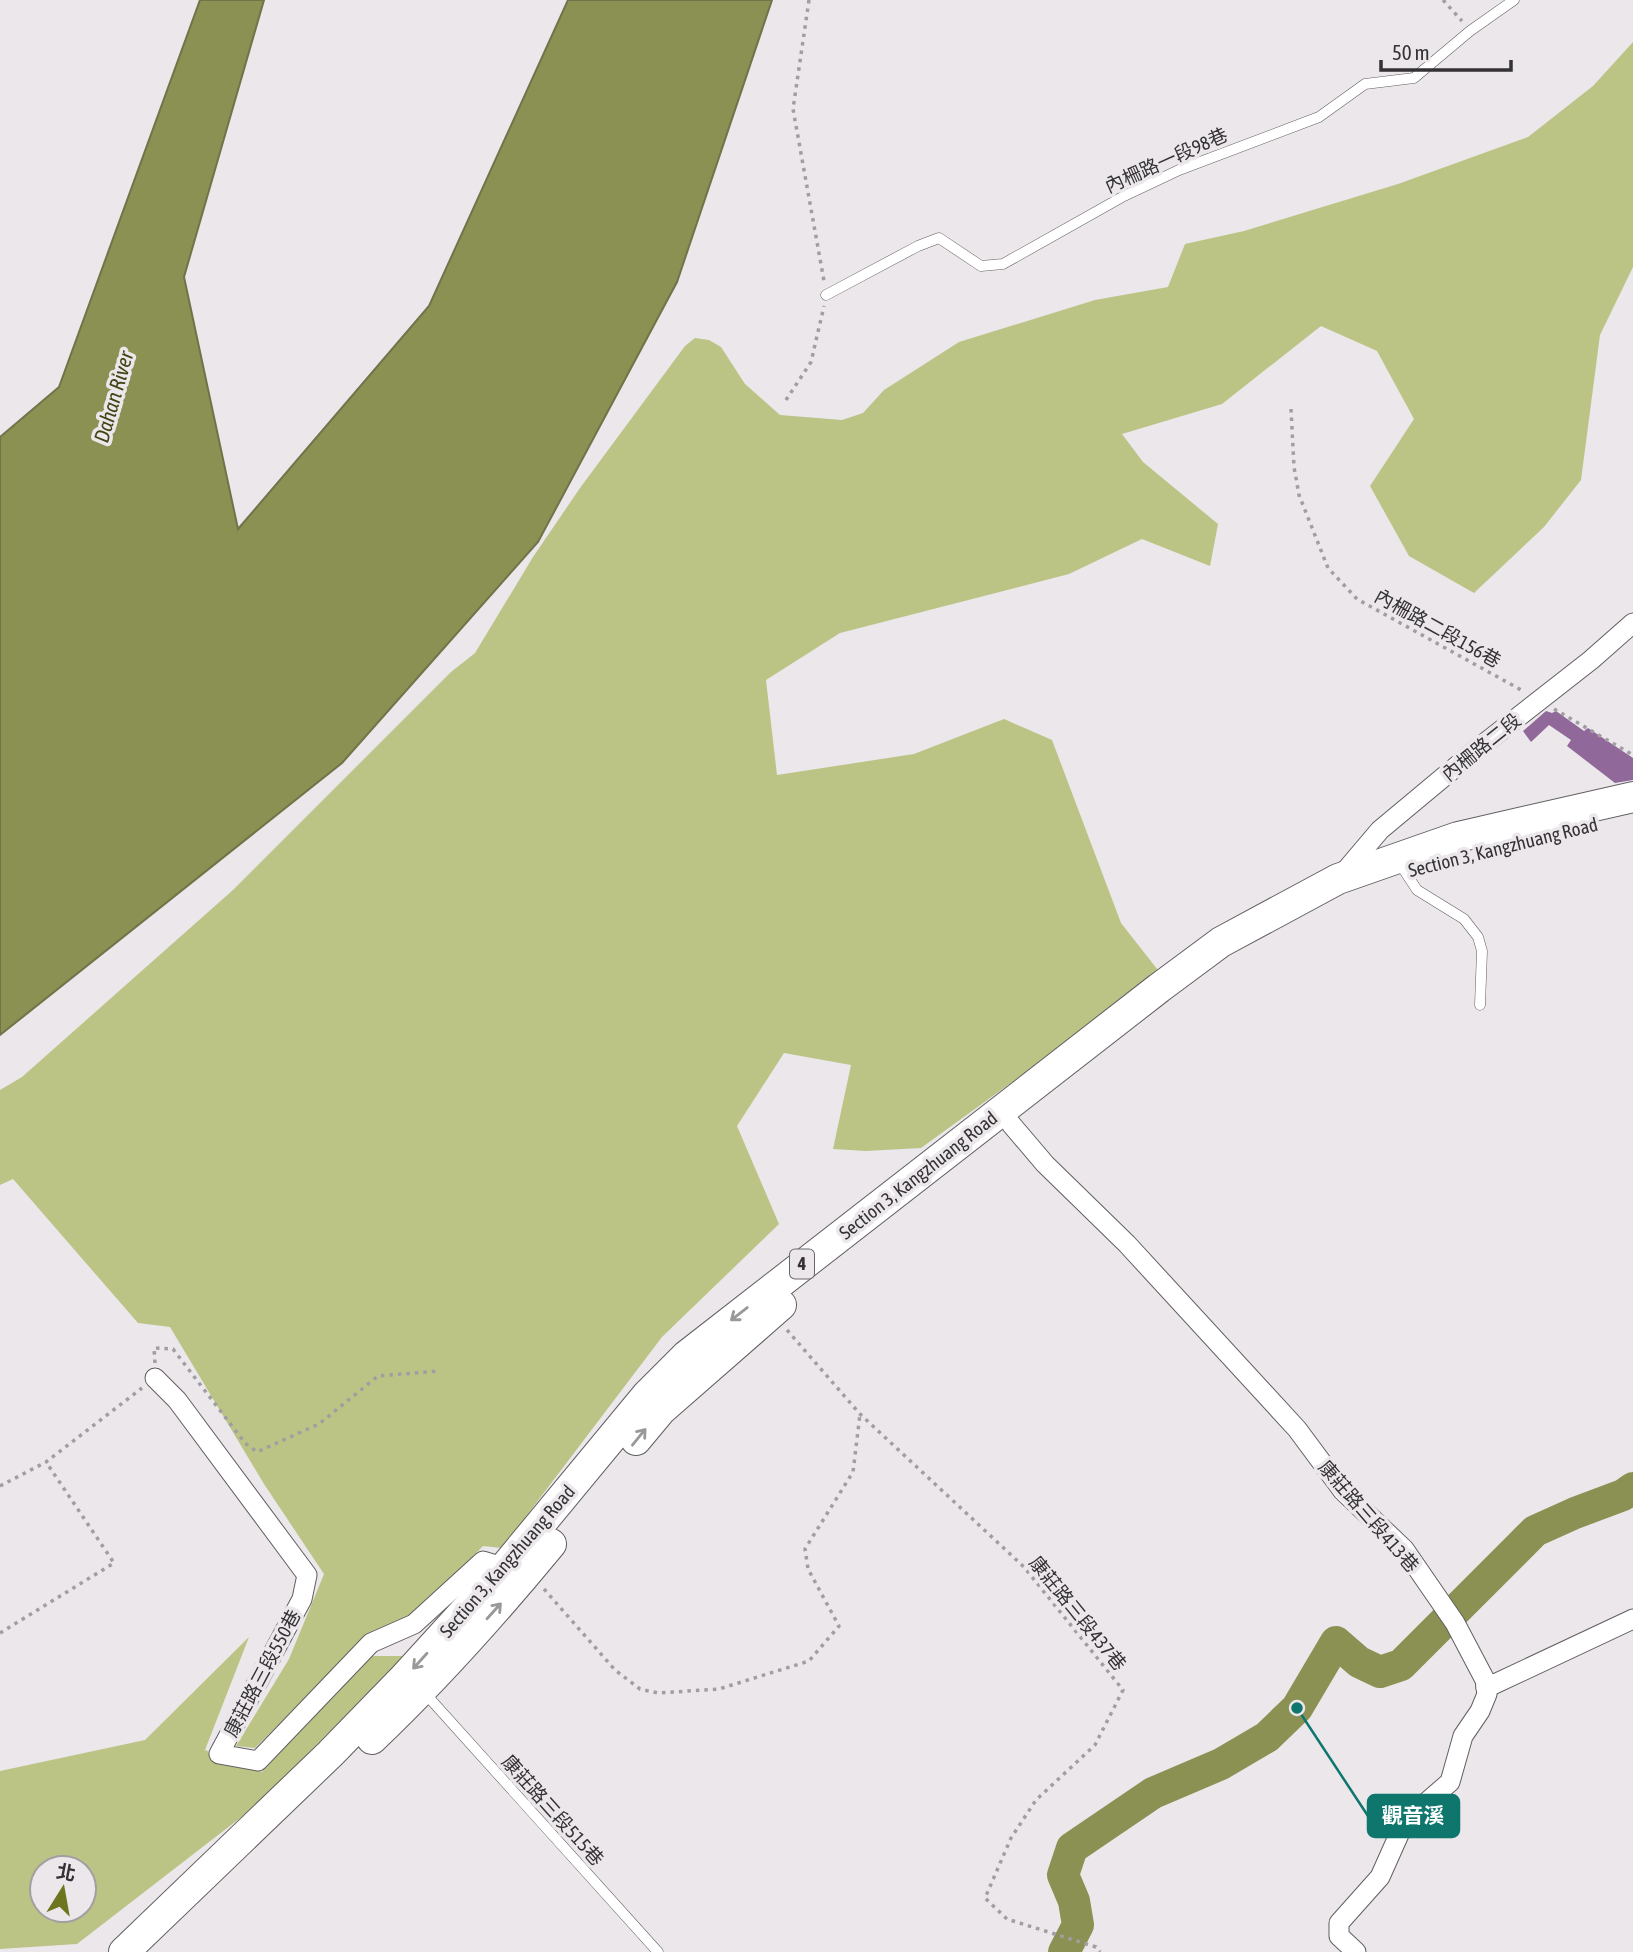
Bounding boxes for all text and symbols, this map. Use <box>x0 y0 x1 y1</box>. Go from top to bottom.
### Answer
scale bar <box>1381 28 1510 72</box>
text: 50 m <box>1392 40 1430 64</box>
street label: 內柵路一段98巷 <box>1101 123 1231 197</box>
water label: Dahan River <box>89 347 138 445</box>
street label: 內柵路二段156巷 <box>1371 584 1505 672</box>
street label: 內柵路二段 <box>1437 709 1525 785</box>
street label: Section 3, Kangzhuang Road <box>1406 813 1600 881</box>
street label: Section 3, Kangzhuang Road <box>835 1106 1001 1244</box>
road number: 4 <box>790 1250 814 1279</box>
one-way arrow <box>730 1306 749 1321</box>
one-way arrow <box>632 1428 647 1446</box>
street label: 康莊路三段413巷 <box>1315 1456 1423 1576</box>
street label: Section 3, Kangzhuang Road <box>435 1480 579 1642</box>
street label: 康莊路三段437巷 <box>1025 1551 1131 1675</box>
one-way arrow <box>486 1603 502 1621</box>
street label: 康莊路三段550巷 <box>219 1606 305 1740</box>
one-way arrow <box>412 1652 428 1670</box>
street label: 康莊路三段515巷 <box>498 1750 608 1870</box>
callout: 觀音溪 <box>1368 1795 1459 1837</box>
text: 觀音溪 <box>1382 1803 1445 1827</box>
north arrow <box>28 1854 98 1924</box>
text: 北 <box>55 1860 78 1885</box>

